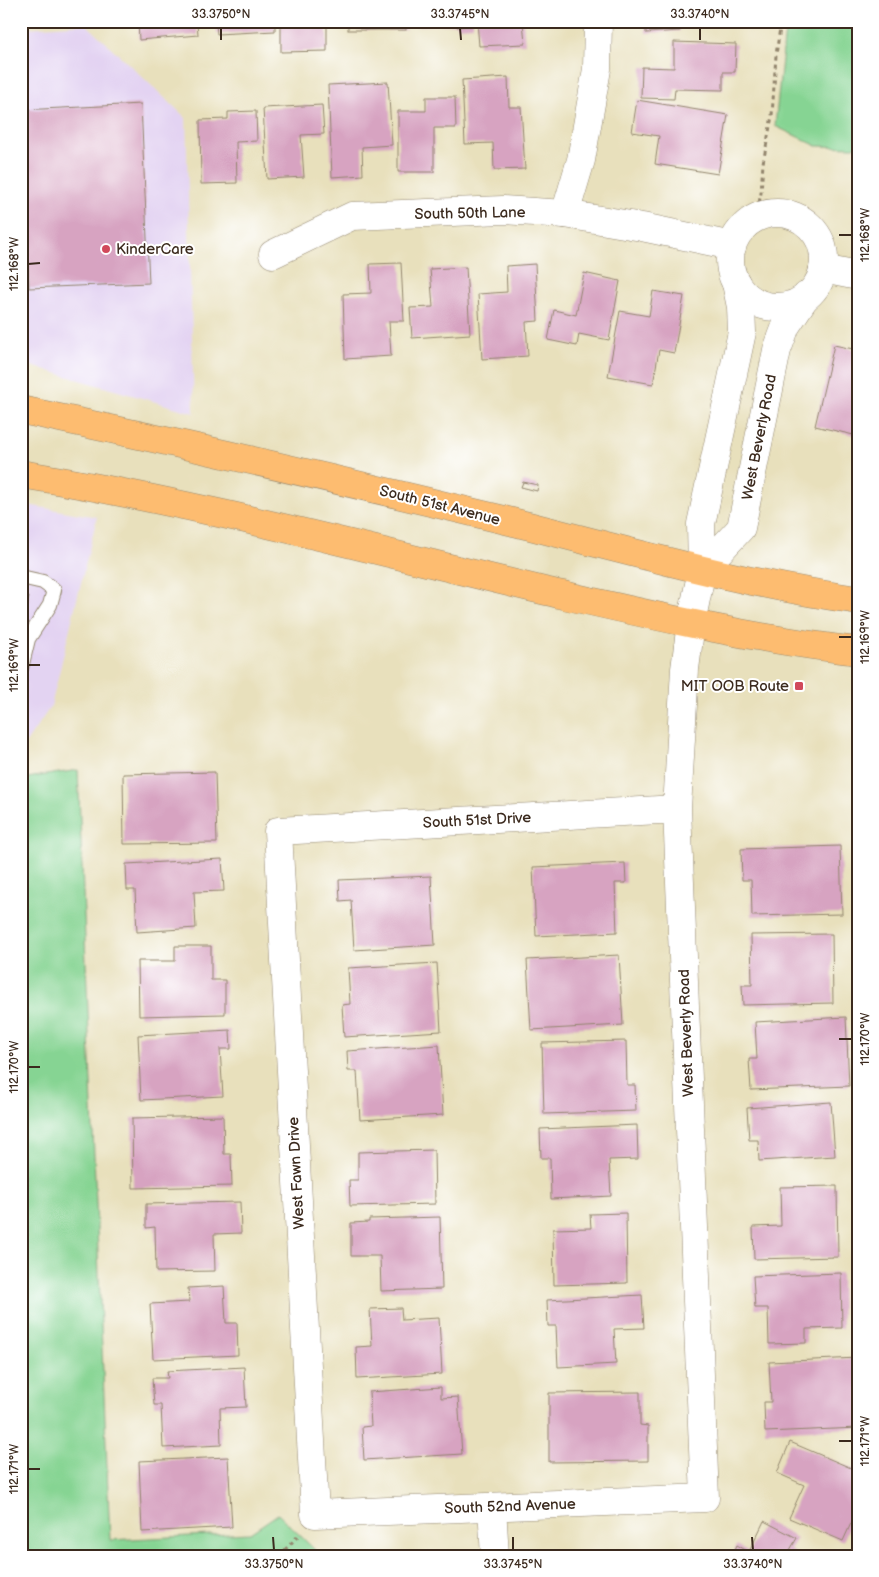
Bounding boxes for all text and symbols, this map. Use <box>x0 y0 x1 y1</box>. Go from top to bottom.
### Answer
text: 33.3750°N <box>192 7 250 22</box>
text: 33.3745°N <box>431 7 489 22</box>
text: 33.3740°N <box>670 7 730 22</box>
street label: South 50th Lane <box>414 203 526 224</box>
text: 112.168°W <box>858 208 873 262</box>
text: 112.168°W <box>7 237 22 291</box>
place label: KinderCare <box>116 240 194 259</box>
marker: KinderCare <box>100 243 112 255</box>
street label: West Beverly Road <box>738 373 781 502</box>
street label: South 51st Avenue <box>378 481 502 530</box>
text: 112.169°W <box>858 610 873 664</box>
text: 112.169°W <box>7 638 22 692</box>
place label: MIT OOB Route <box>681 677 789 696</box>
marker: MIT OOB Route <box>793 680 805 692</box>
street label: South 51st Drive <box>422 808 532 833</box>
street label: West Beverly Road <box>675 969 698 1097</box>
text: 112.170°W <box>858 1013 873 1065</box>
text: 112.170°W <box>7 1041 22 1093</box>
street label: West Fawn Drive <box>284 1116 309 1230</box>
text: 112.171°W <box>858 1416 873 1466</box>
text: 112.171°W <box>7 1444 22 1494</box>
street label: South 52nd Avenue <box>444 1495 576 1518</box>
text: 33.3750°N <box>245 1557 303 1572</box>
text: 33.3745°N <box>484 1557 542 1572</box>
text: 33.3740°N <box>723 1557 783 1572</box>

